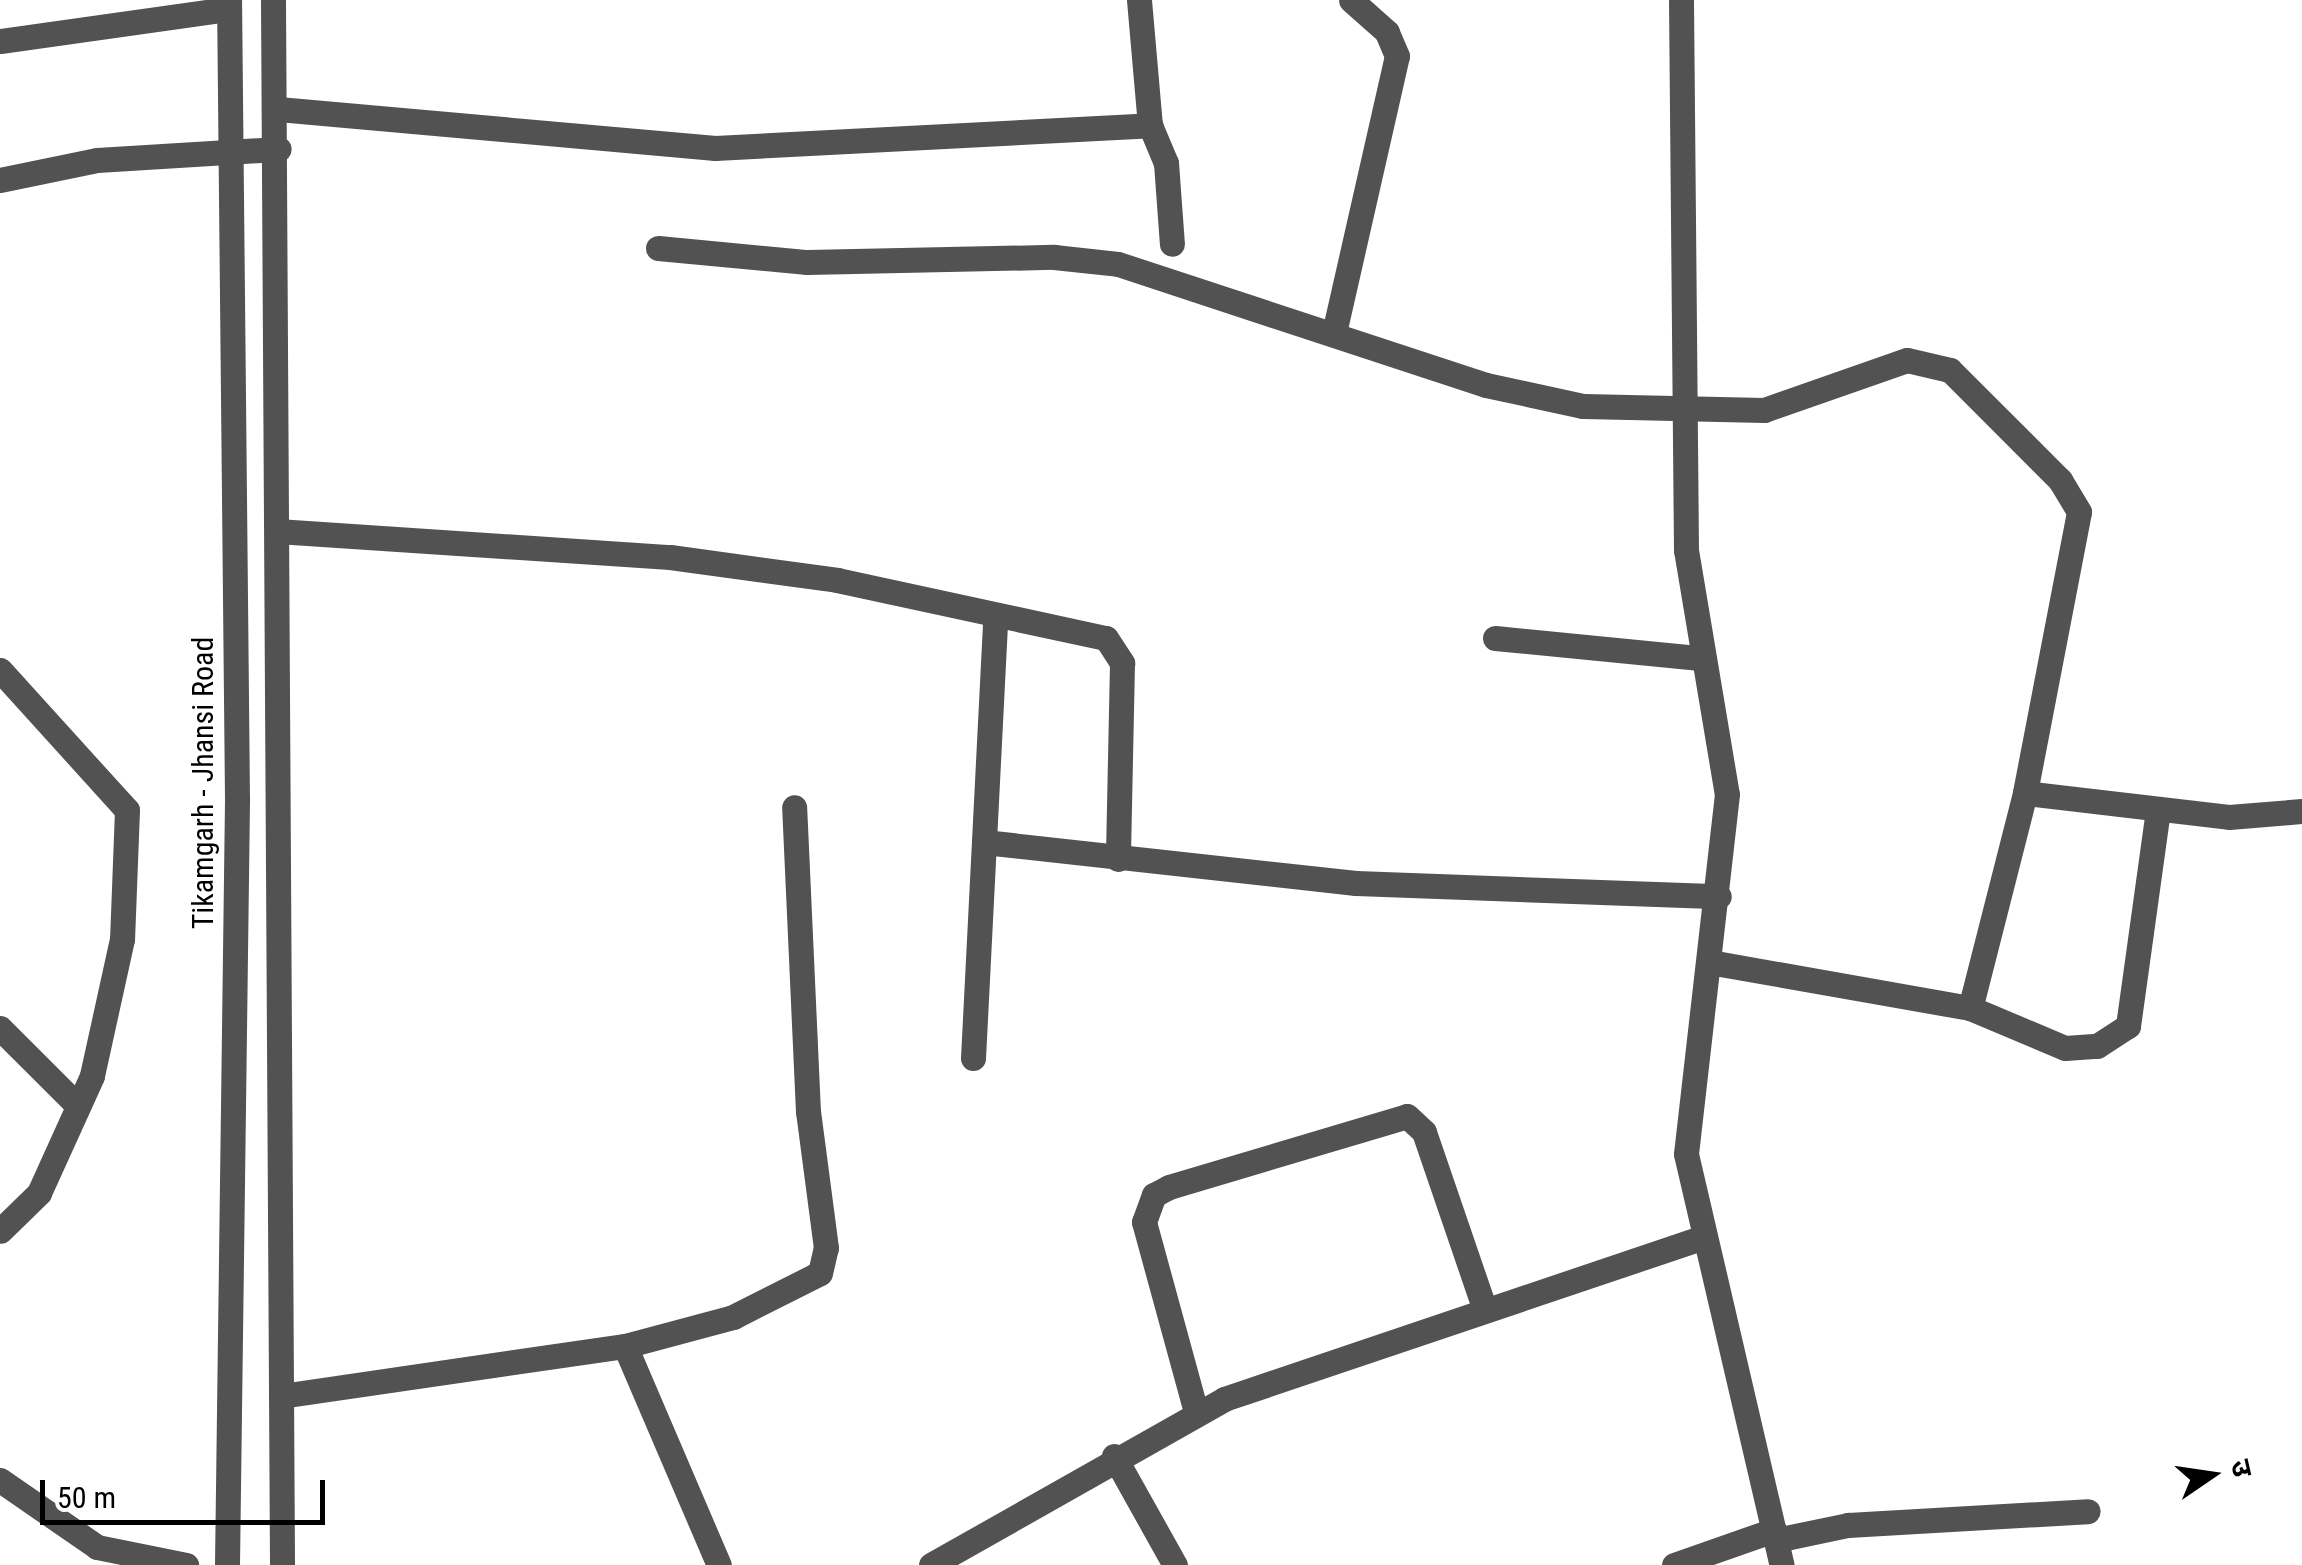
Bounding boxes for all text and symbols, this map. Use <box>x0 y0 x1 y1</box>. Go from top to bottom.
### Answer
street label: Tikamgarh - Jhansi Road <box>185 637 221 929</box>
north arrow <box>2162 1425 2262 1525</box>
text: उ <box>2224 1456 2260 1480</box>
scale bar <box>45 1460 330 1522</box>
text: 50 m <box>57 1480 116 1515</box>

